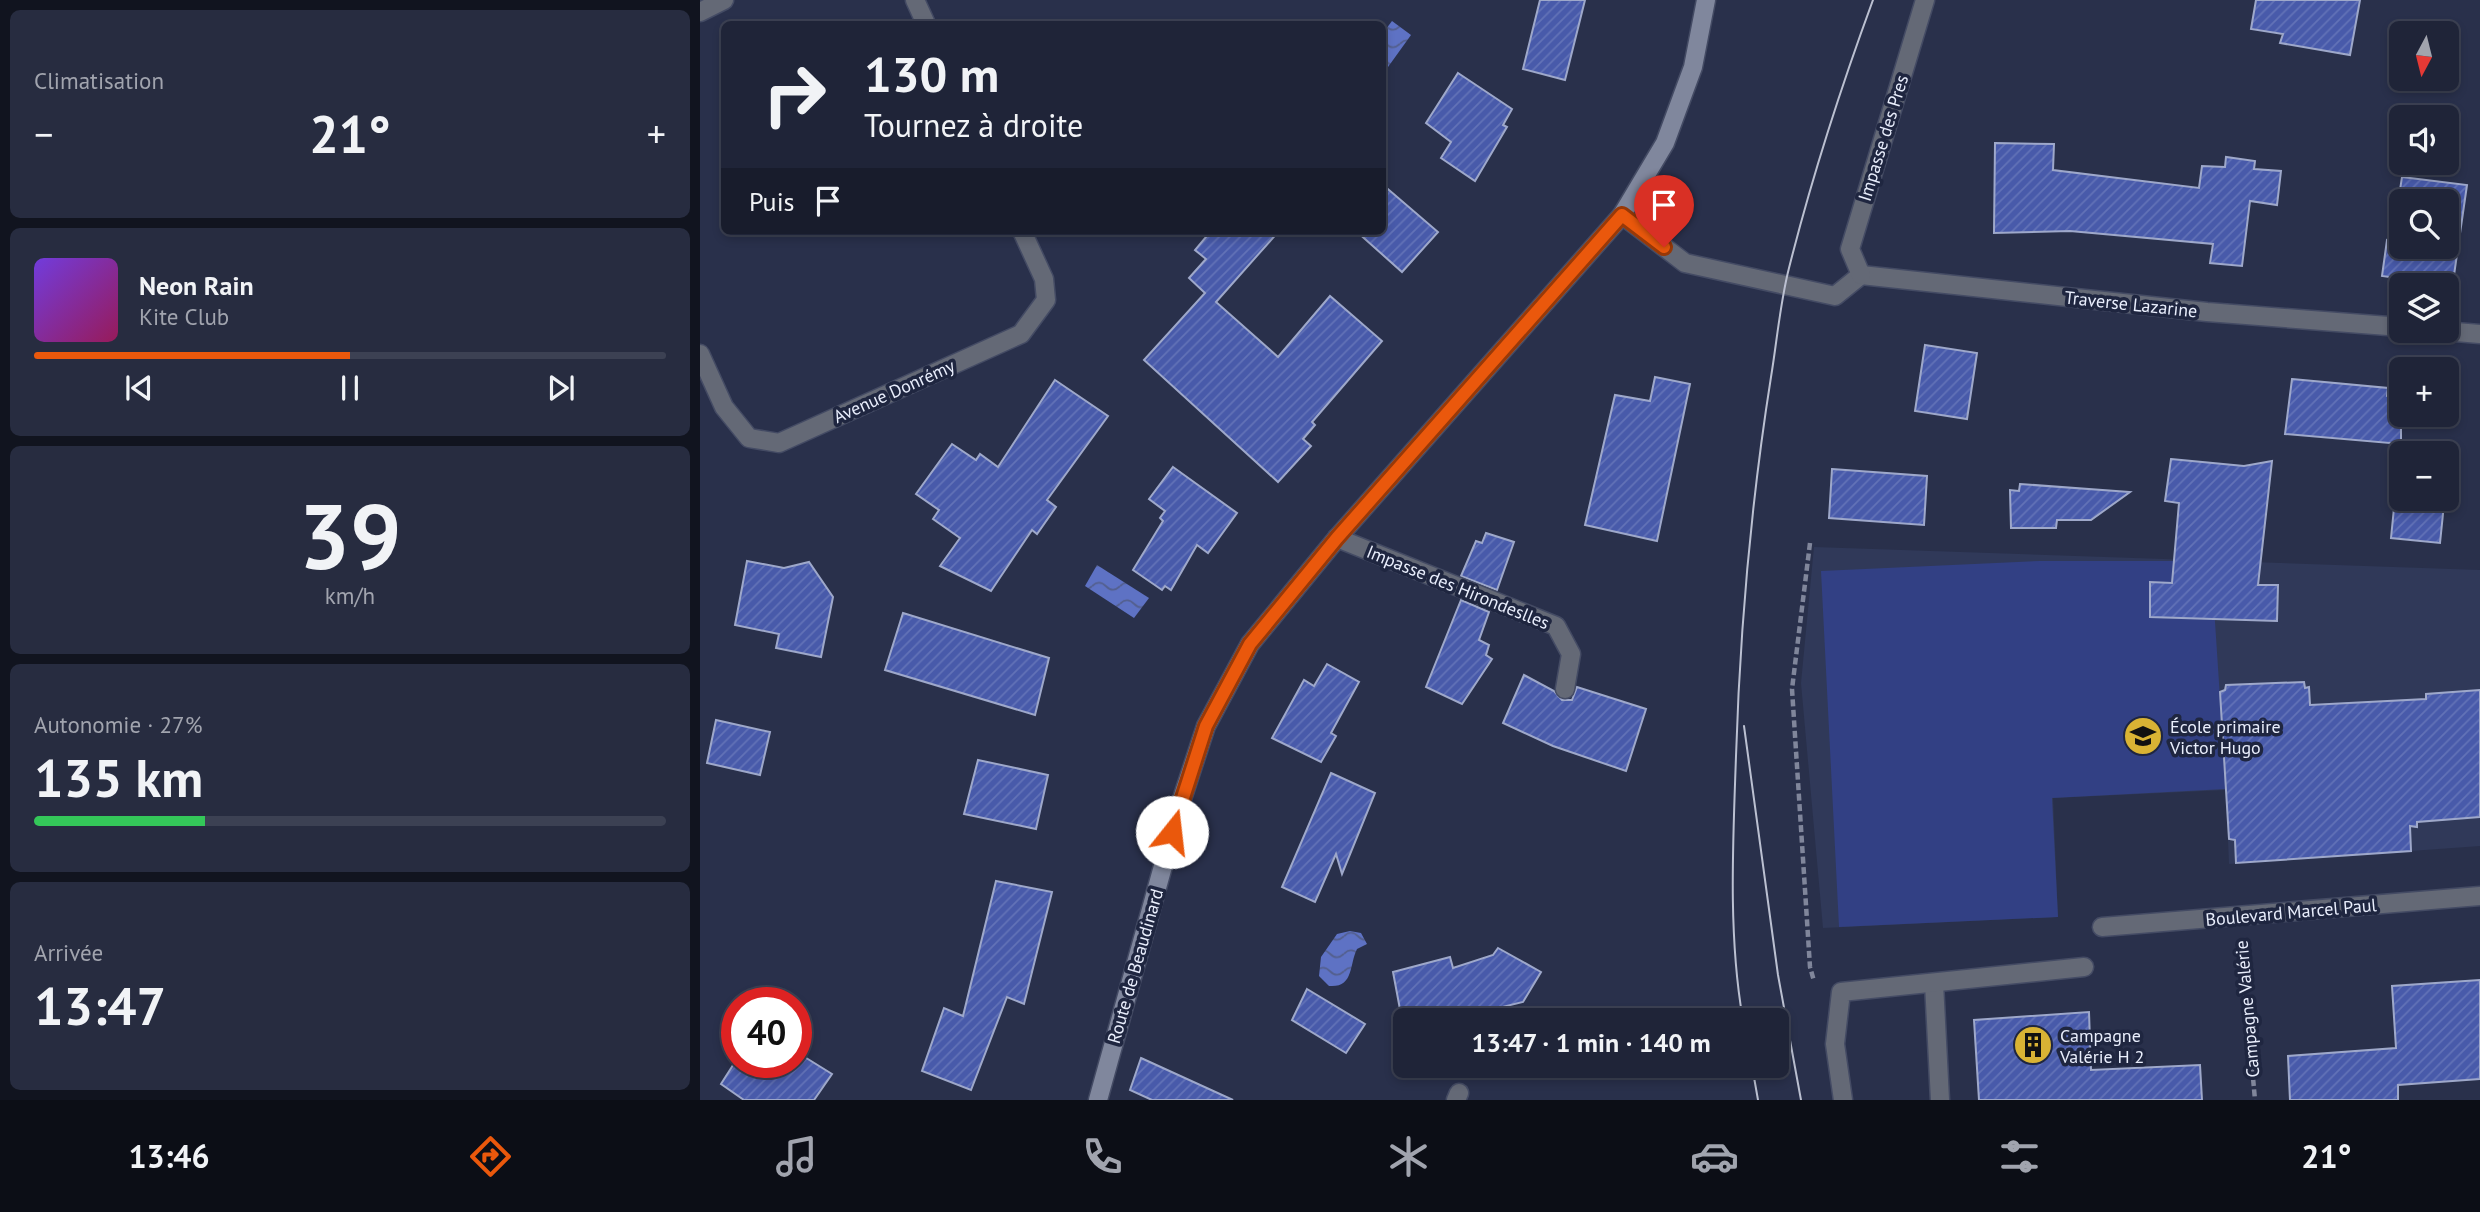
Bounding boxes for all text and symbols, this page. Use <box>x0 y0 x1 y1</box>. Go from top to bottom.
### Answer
north arrow <box>2389 21 2459 91</box>
map controls <box>2389 21 2459 511</box>
text: 130 m <box>864 42 999 106</box>
icon: right <box>749 49 840 140</box>
text: Climatisation <box>34 66 164 95</box>
street label: Impasse des Pres <box>1853 72 1913 204</box>
text: 21° <box>309 100 391 167</box>
text: Tournez à droite <box>864 104 1083 146</box>
button: sound <box>2389 105 2459 175</box>
text: − <box>34 109 53 158</box>
text: + <box>647 109 666 158</box>
pin <box>1634 175 1694 247</box>
icon: arrive <box>809 182 847 220</box>
text: Puis <box>749 185 795 218</box>
icon: arrive <box>1645 186 1683 224</box>
button: search <box>2389 189 2459 259</box>
text: Neon Rain <box>139 269 254 302</box>
button: layers <box>2389 273 2459 343</box>
street label: Traverse Lazarine <box>2064 286 2198 322</box>
text: Kite Club <box>139 302 229 331</box>
street label: Avenue Donrémy <box>830 354 959 428</box>
button: + <box>2389 357 2459 427</box>
icon: previous <box>120 369 158 407</box>
icon: pause <box>331 369 369 407</box>
icon: next <box>542 369 580 407</box>
button: − <box>2389 441 2459 511</box>
text: 39 <box>298 476 402 594</box>
street label: Impasse des Hirondeslles <box>1363 540 1553 634</box>
text: km/h <box>325 581 375 610</box>
text: Autonomie · 27% <box>34 710 202 739</box>
school or university icon: École primaire Victor Hugo <box>2122 715 2164 757</box>
place label: École primaire Victor Hugo <box>2169 715 2281 759</box>
text: 135 km <box>34 744 203 811</box>
position arrow <box>1135 795 1209 869</box>
street label: Route de Beaudinard <box>1102 886 1168 1046</box>
street label: Boulevard Marcel Paul <box>2205 893 2378 931</box>
text: Arrivée <box>34 938 103 967</box>
street label: Campagne Valérie <box>2230 939 2264 1079</box>
text: 13:47 <box>34 972 166 1039</box>
speed limit sign: 40 <box>721 987 812 1078</box>
building icon: Campagne Valérie H 2 <box>2012 1024 2054 1066</box>
place label: Campagne Valérie H 2 <box>2059 1024 2144 1068</box>
text: 13:47 · 1 min · 140 m <box>1471 1026 1711 1059</box>
icon: directions <box>466 1132 515 1181</box>
icon: music <box>772 1132 821 1181</box>
icon: phone <box>1078 1132 1127 1181</box>
icon: climate <box>1384 1132 1433 1181</box>
icon: car <box>1690 1132 1739 1181</box>
icon: filters <box>1995 1132 2044 1181</box>
text: 13:46 <box>128 1135 210 1177</box>
text: 21° <box>2301 1135 2352 1177</box>

